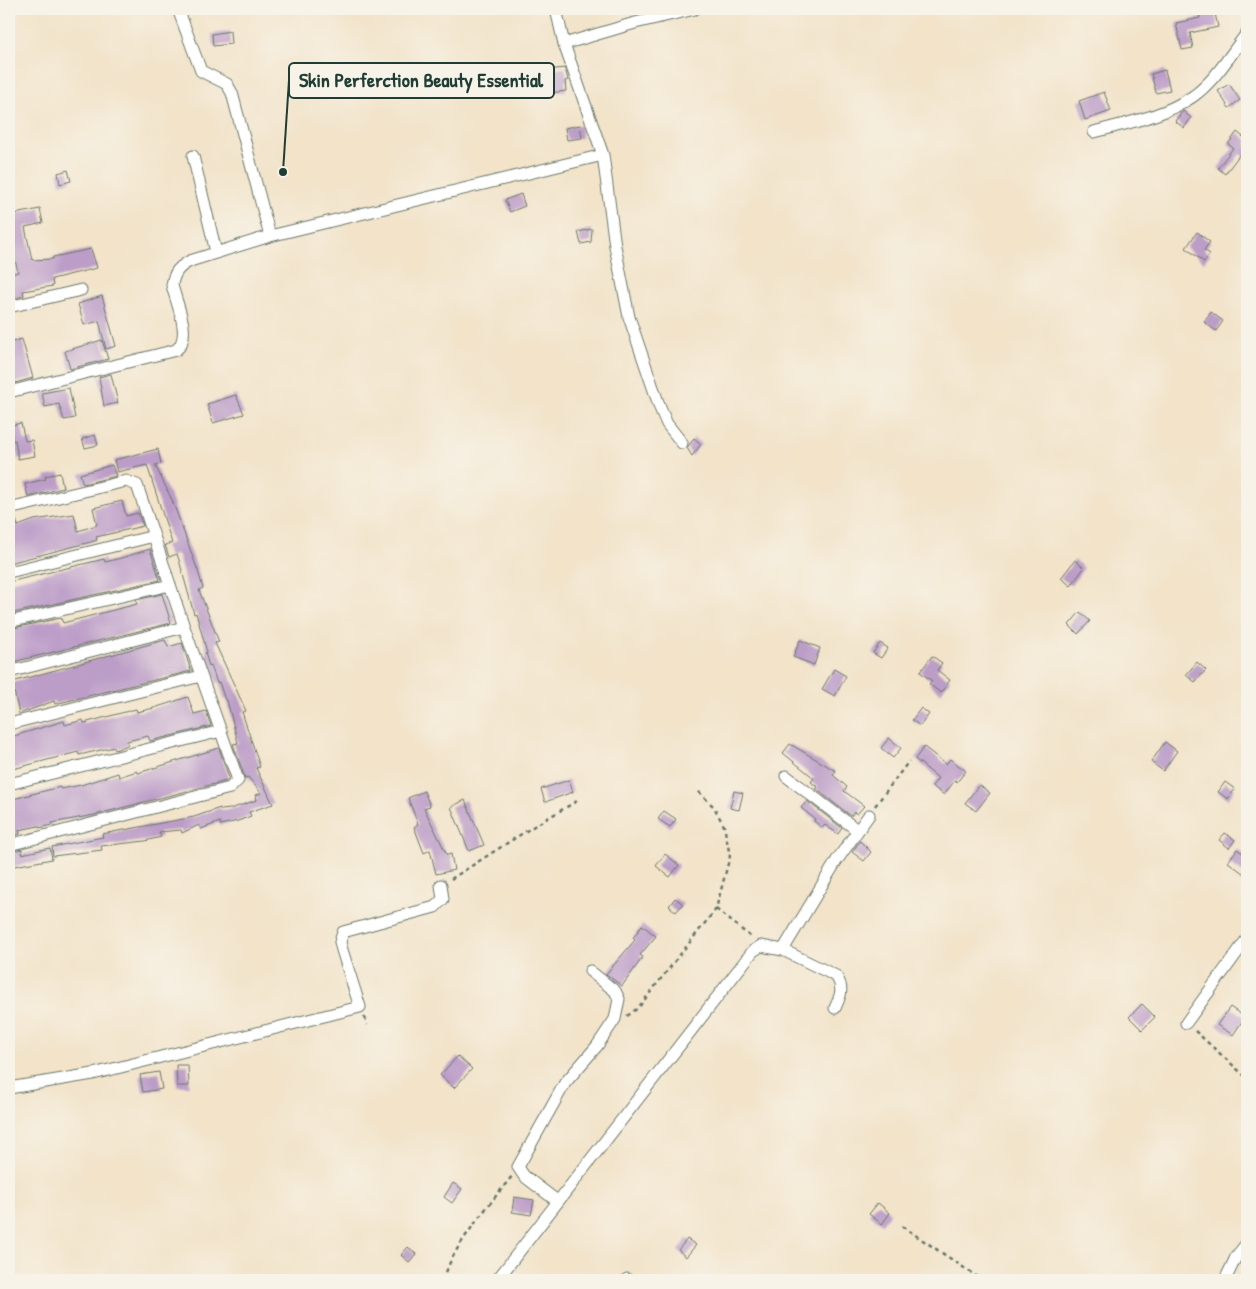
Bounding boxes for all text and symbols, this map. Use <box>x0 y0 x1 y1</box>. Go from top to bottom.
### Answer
callout: Skin Perferction Beauty Essential <box>289 63 554 98</box>
text: Skin Perferction Beauty Essential <box>299 66 544 94</box>

